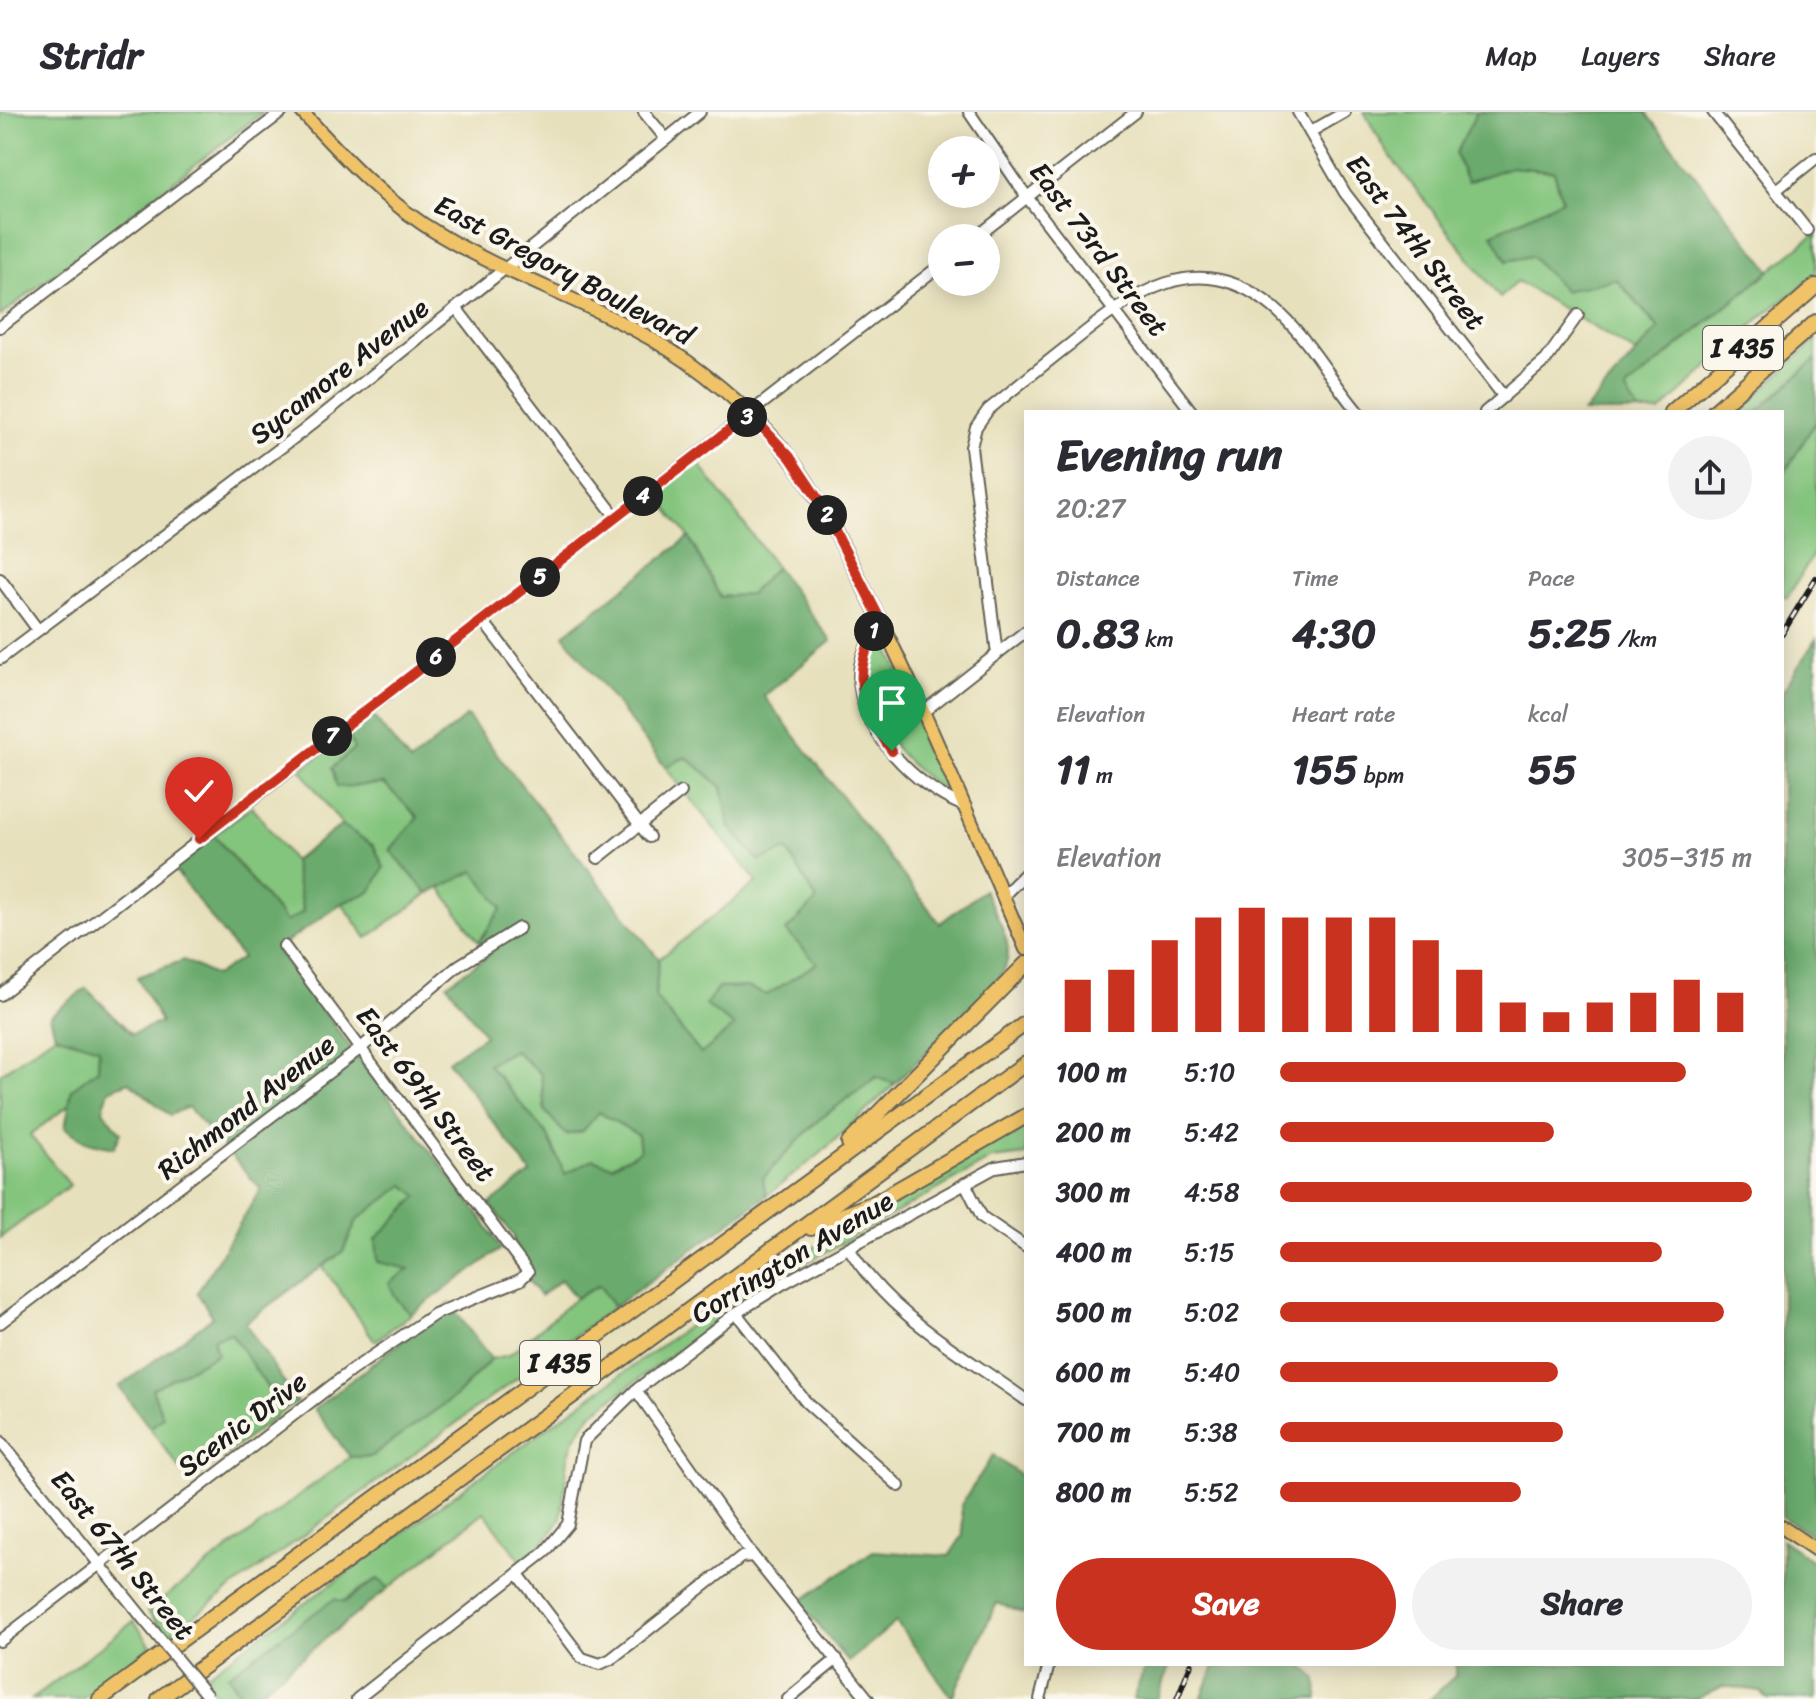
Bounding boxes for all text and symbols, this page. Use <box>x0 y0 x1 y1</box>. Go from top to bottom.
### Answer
text: Stridr <box>40 22 142 89</box>
text: Map <box>1485 31 1537 80</box>
text: Layers <box>1581 31 1660 80</box>
text: Share <box>1704 31 1776 80</box>
map controls <box>928 136 1000 296</box>
button: + <box>928 136 1000 208</box>
street label: East 74th Street <box>1333 143 1499 341</box>
street label: East 73rd Street <box>1016 151 1182 347</box>
street label: East Gregory Boulevard <box>425 181 705 360</box>
button: − <box>928 224 1000 296</box>
street label: Sycamore Avenue <box>238 285 440 457</box>
road number: I 435 <box>1703 326 1783 370</box>
pin: 3 <box>727 397 767 437</box>
text: 3 <box>741 397 753 436</box>
text: Evening run <box>1056 416 1282 494</box>
button: share <box>1668 436 1752 520</box>
pin: 4 <box>623 476 663 516</box>
text: 4 <box>636 476 650 515</box>
text: 20:27 <box>1056 485 1125 531</box>
pin: 2 <box>807 495 847 535</box>
text: 2 <box>821 495 833 534</box>
pin: 5 <box>520 557 560 597</box>
text: 5 <box>533 557 547 596</box>
text: Distance <box>1056 559 1140 598</box>
text: Time <box>1292 559 1339 598</box>
text: Pace <box>1528 559 1575 598</box>
text: 0.83 <box>1056 598 1139 669</box>
text: 4:30 <box>1292 598 1376 669</box>
text: 5:25 <box>1528 598 1612 669</box>
pin: 1 <box>854 611 894 651</box>
text: 1 <box>869 611 879 650</box>
text: km <box>1139 620 1174 659</box>
text: /km <box>1612 620 1657 659</box>
pin: 6 <box>416 637 456 677</box>
text: 6 <box>430 637 442 676</box>
pin <box>858 669 926 751</box>
icon: arrive <box>870 681 914 725</box>
text: Elevation <box>1056 695 1145 734</box>
text: Heart rate <box>1292 695 1395 734</box>
text: kcal <box>1528 695 1568 734</box>
pin: 7 <box>312 716 352 756</box>
text: 7 <box>326 716 338 755</box>
text: 11 <box>1056 734 1090 805</box>
text: 155 <box>1292 734 1358 805</box>
text: 55 <box>1528 734 1577 805</box>
text: m <box>1090 756 1113 795</box>
text: bpm <box>1358 756 1404 795</box>
pin <box>165 757 233 839</box>
icon: check <box>177 769 221 813</box>
text: Elevation <box>1056 834 1161 880</box>
text: 305–315 m <box>1623 834 1752 880</box>
street label: East 69th Street <box>343 995 509 1193</box>
street label: Richmond Avenue <box>146 1021 346 1193</box>
text: 100 m <box>1056 1049 1127 1095</box>
text: 5:10 <box>1184 1049 1235 1095</box>
text: 200 m <box>1056 1109 1131 1155</box>
text: 5:42 <box>1184 1109 1239 1155</box>
text: 300 m <box>1056 1169 1130 1215</box>
text: 4:58 <box>1184 1169 1240 1215</box>
street label: Corrington Avenue <box>681 1177 903 1337</box>
text: 400 m <box>1056 1229 1132 1275</box>
text: 5:15 <box>1184 1229 1235 1275</box>
text: 500 m <box>1056 1289 1131 1335</box>
text: 5:02 <box>1184 1289 1239 1335</box>
road number: I 435 <box>520 1341 600 1385</box>
text: 600 m <box>1056 1349 1130 1395</box>
text: 5:40 <box>1184 1349 1240 1395</box>
street label: Scenic Drive <box>166 1358 318 1490</box>
text: 700 m <box>1056 1409 1130 1455</box>
text: 5:38 <box>1184 1409 1238 1455</box>
street label: East 67th Street <box>38 1458 208 1652</box>
text: 800 m <box>1056 1469 1131 1515</box>
text: 5:52 <box>1184 1469 1239 1515</box>
button: Save <box>1056 1558 1396 1650</box>
button: Share <box>1412 1558 1752 1650</box>

